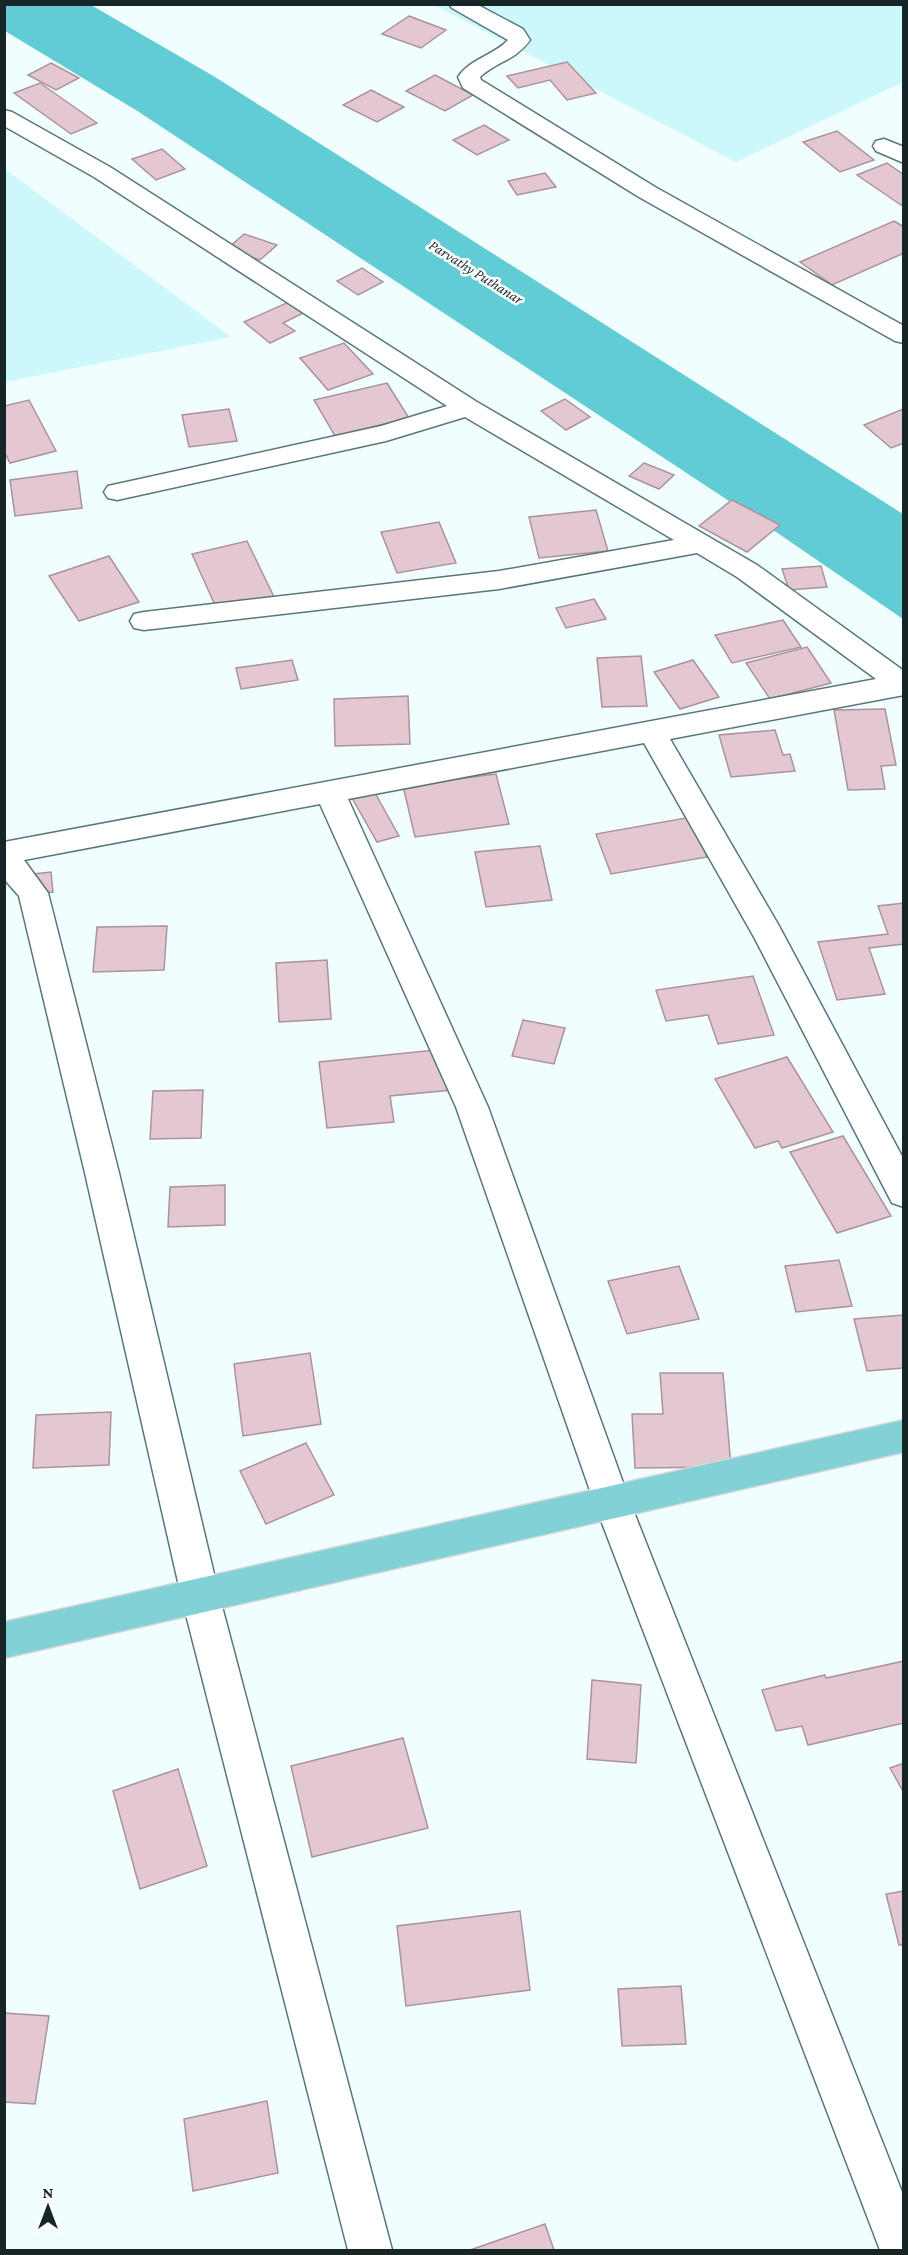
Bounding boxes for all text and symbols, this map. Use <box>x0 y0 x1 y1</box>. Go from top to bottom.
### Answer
water label: Parvathy Puthanar <box>426 237 526 309</box>
north arrow <box>18 2177 78 2237</box>
text: N <box>43 2184 54 2201</box>

